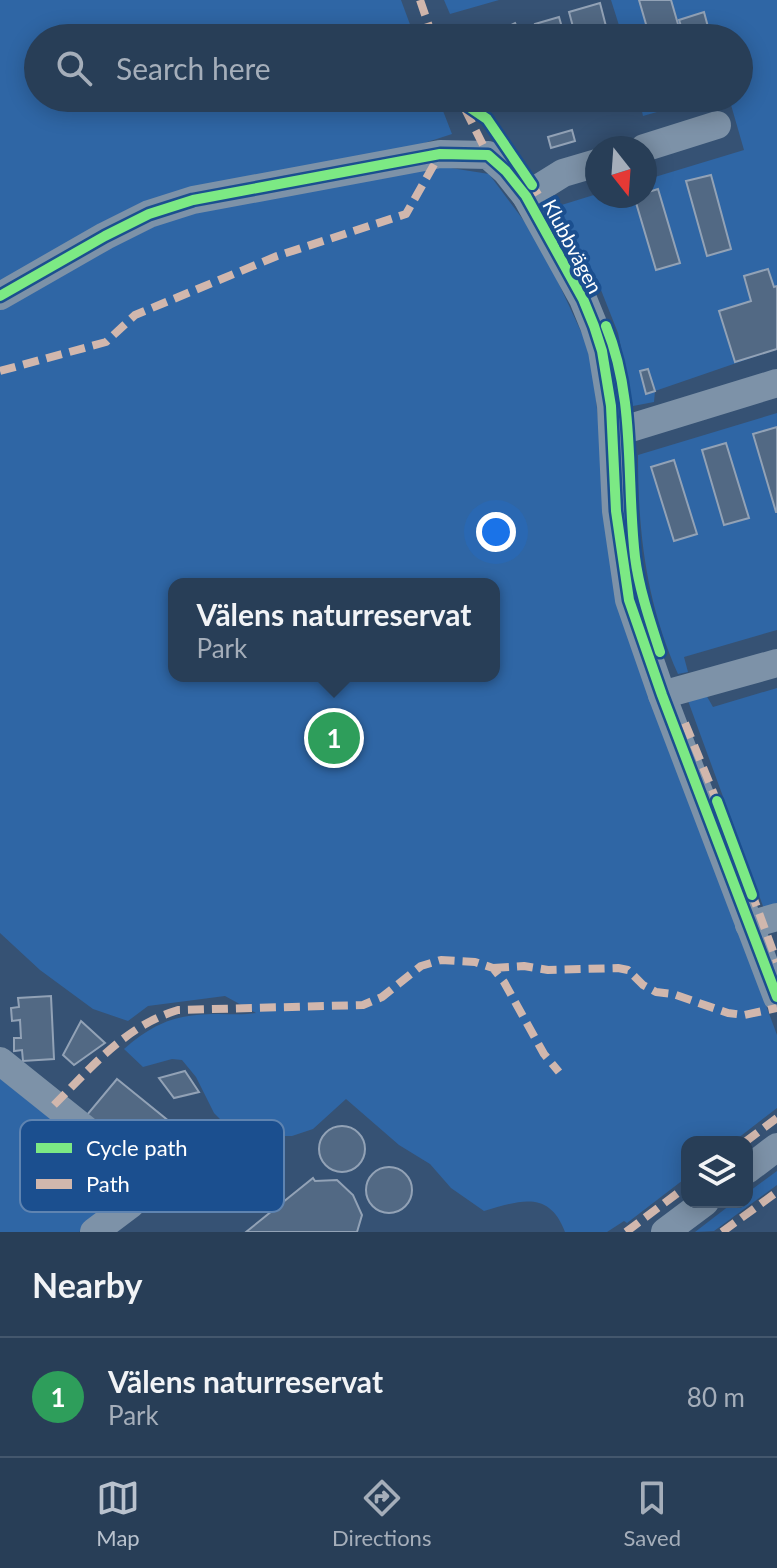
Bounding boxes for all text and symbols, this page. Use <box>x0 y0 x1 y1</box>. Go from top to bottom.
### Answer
search box <box>24 24 753 112</box>
icon: search <box>52 46 96 90</box>
text: Search here <box>116 50 271 86</box>
north arrow <box>585 136 657 208</box>
street label: Klubbvägen <box>538 195 608 297</box>
your location <box>476 512 516 552</box>
popup <box>168 578 500 682</box>
text: Välens naturreservat <box>196 596 472 632</box>
text: Park <box>196 632 247 664</box>
pin: 1 <box>308 708 360 768</box>
legend <box>20 1120 284 1212</box>
text: Cycle path <box>86 1134 188 1161</box>
map controls <box>681 1136 753 1208</box>
button: layers <box>681 1136 753 1208</box>
text: Path <box>86 1170 130 1197</box>
text: Nearby <box>32 1264 143 1305</box>
text: Välens naturreservat <box>108 1363 383 1399</box>
text: 1 <box>50 1381 66 1413</box>
text: 80 m <box>687 1381 745 1413</box>
text: Park <box>108 1399 159 1431</box>
tab: Map <box>96 1476 140 1551</box>
tab: Directions <box>332 1476 431 1551</box>
tab: Saved <box>623 1476 681 1551</box>

